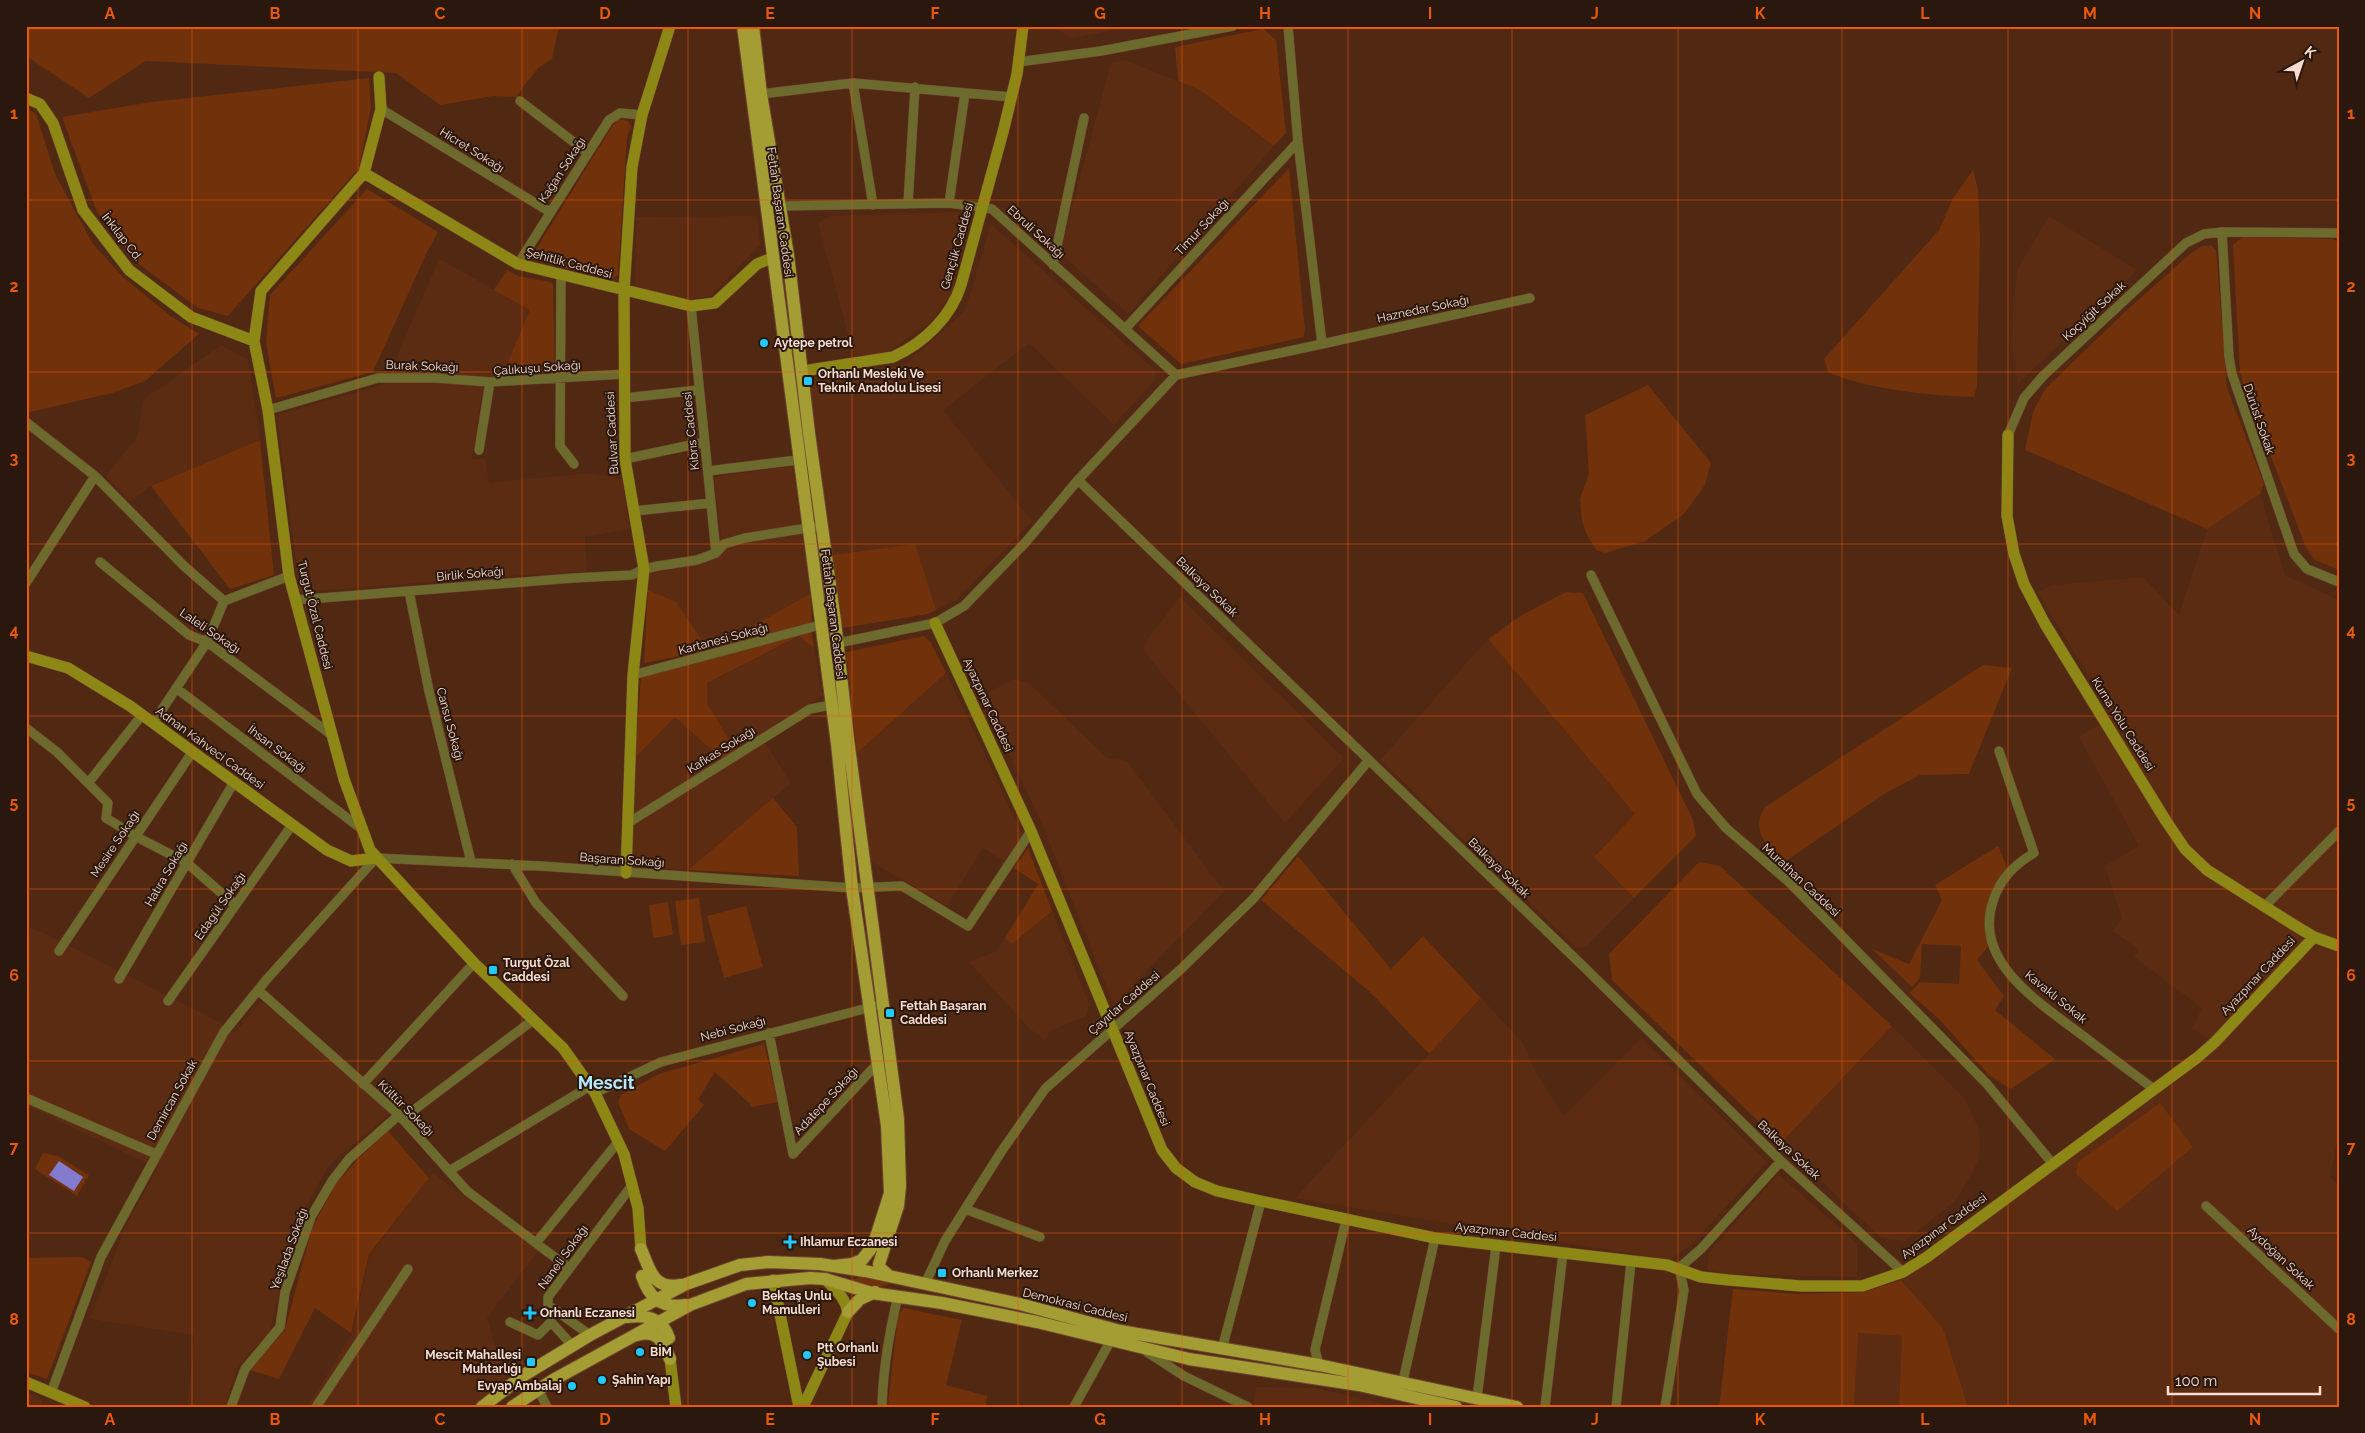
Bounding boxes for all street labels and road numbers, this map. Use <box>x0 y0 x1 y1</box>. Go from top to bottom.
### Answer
street label: Hicret Sokağı <box>437 125 507 175</box>
street label: Kağan Sokağı <box>536 134 588 206</box>
street label: Fettah Başaran Caddesi <box>764 146 796 278</box>
street label: Timur Sokağı <box>1172 196 1232 258</box>
street label: Gençlik Caddesi <box>938 201 976 291</box>
street label: Ebruli Sokağı <box>1004 203 1068 261</box>
street label: İnkılap Cd. <box>99 210 145 264</box>
street label: Şehitlik Caddesi <box>524 245 614 281</box>
street label: Koçyiğit Sokak <box>2060 278 2129 344</box>
street label: Haznedar Sokağı <box>1376 292 1470 326</box>
street label: Burak Sokağı <box>385 358 459 374</box>
street label: Çalıkuşu Sokağı <box>493 358 581 378</box>
street label: Dürüst Sokak <box>2240 382 2278 457</box>
street label: Bulvar Caddesi <box>603 391 621 475</box>
street label: Kıbrıs Caddesi <box>680 391 702 471</box>
street label: Fettah Başaran Caddesi <box>818 548 848 680</box>
street label: Balkaya Sokak <box>1173 554 1241 620</box>
street label: Turgut Özal Caddesi <box>295 559 335 671</box>
street label: Birlik Sokağı <box>436 564 504 584</box>
street label: Laleli Sokağı <box>177 606 243 656</box>
street label: Kartanesi Sokağı <box>677 620 769 658</box>
street label: Ayazpınar Caddesi <box>960 656 1016 754</box>
street label: Kurna Yolu Caddesi <box>2089 675 2157 773</box>
street label: Cansu Sokağı <box>434 686 466 762</box>
street label: Adnan Kahveci Caddesi <box>153 704 267 792</box>
street label: İhsan Sokağı <box>245 722 309 776</box>
street label: Kafkas Sokağı <box>685 724 757 776</box>
street label: Mesire Sokağı <box>88 808 142 880</box>
street label: Balkaya Sokak <box>1465 835 1533 901</box>
street label: Hatıra Sokağı <box>142 839 190 909</box>
street label: Murathan Caddesi <box>1759 840 1843 920</box>
street label: Başaran Sokağı <box>579 850 665 870</box>
street label: Edagül Sokağı <box>192 870 248 942</box>
street label: Ayazpınar Caddesi <box>2218 934 2298 1018</box>
street label: Çayırlar Caddesi <box>1085 968 1163 1038</box>
street label: Kavaklı Sokak <box>2022 968 2090 1027</box>
street label: Nebi Sokağı <box>699 1014 767 1044</box>
street label: Ayazpınar Caddesi <box>1121 1028 1173 1128</box>
street label: Demircan Sokak <box>144 1057 200 1143</box>
street label: Adatepe Sokağı <box>791 1064 861 1138</box>
street label: Kültür Sokağı <box>375 1077 437 1139</box>
street label: Balkaya Sokak <box>1755 1118 1824 1183</box>
street label: Ayazpınar Caddesi <box>1899 1190 1989 1262</box>
street label: Yeşilada Sokağı <box>268 1206 310 1292</box>
street label: Ayazpınar Caddesi <box>1454 1220 1558 1244</box>
street label: Naneli Sokağı <box>535 1222 591 1292</box>
street label: Aydoğan Sokak <box>2245 1223 2318 1293</box>
street label: Demokrasi Caddesi <box>1021 1285 1129 1325</box>

